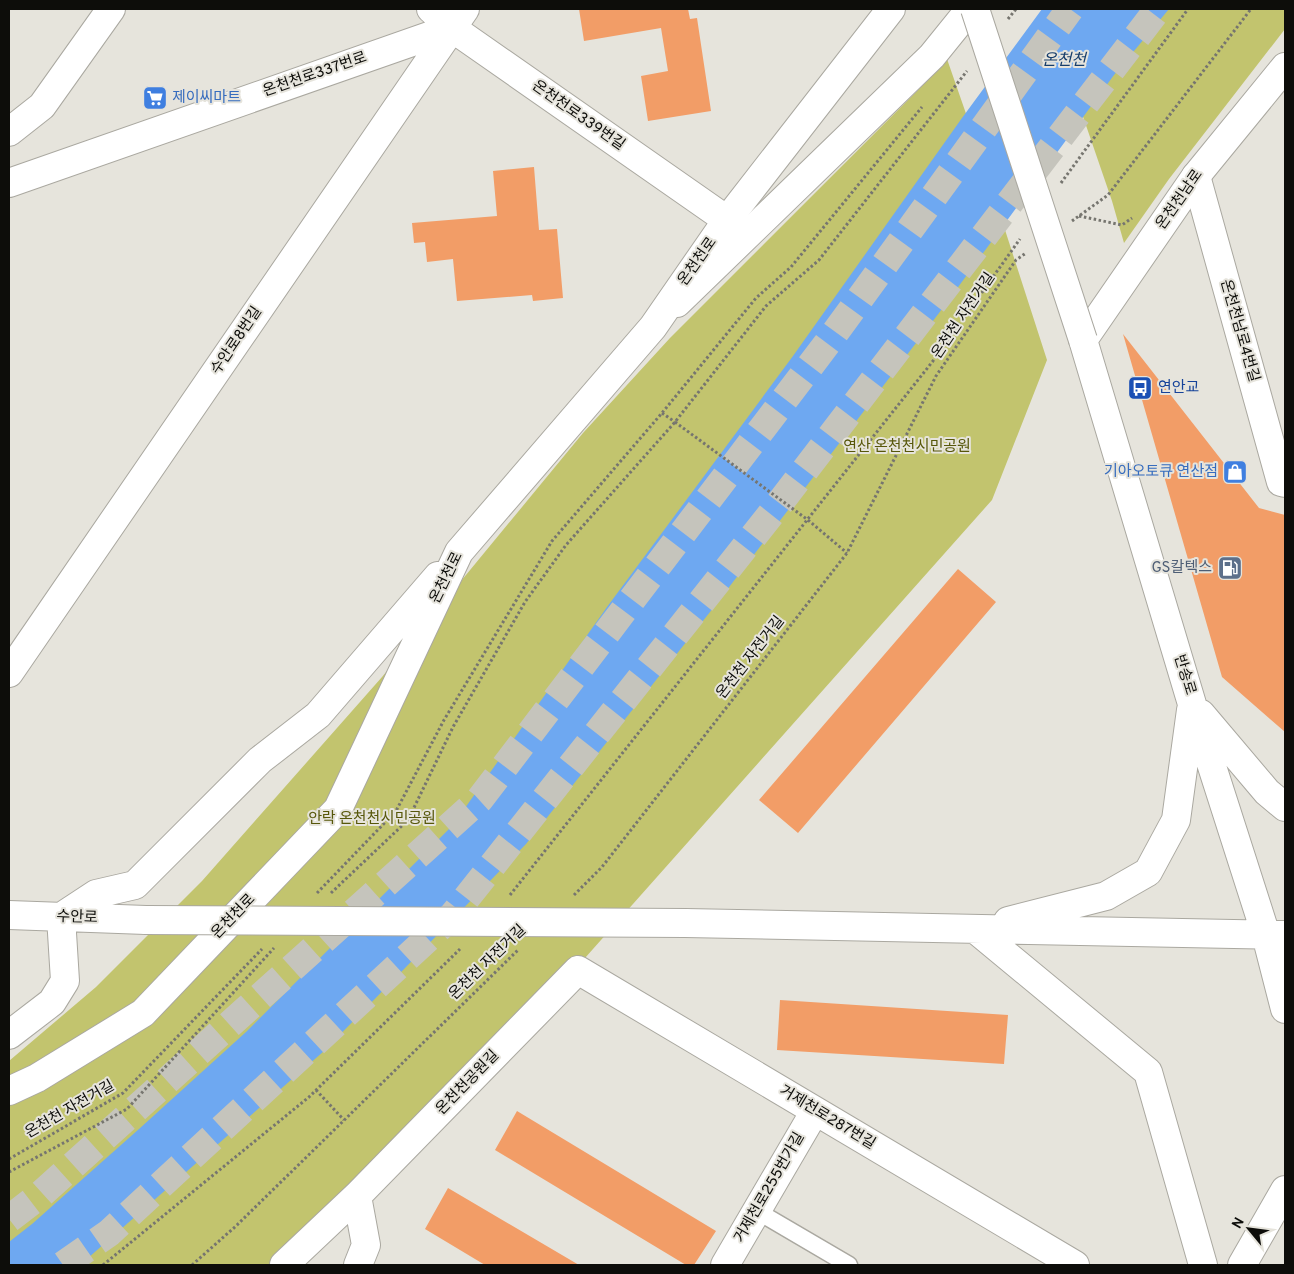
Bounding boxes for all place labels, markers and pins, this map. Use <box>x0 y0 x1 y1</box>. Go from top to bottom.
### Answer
supermarket icon: 제이씨마트 <box>142 85 168 111</box>
place label: 제이씨마트 <box>172 89 241 108</box>
bus stop icon: 연안교 <box>1127 375 1153 401</box>
place label: 연안교 <box>1158 379 1199 398</box>
shop icon: 기아오토큐 연산점 <box>1222 459 1248 485</box>
place label: 기아오토큐 연산점 <box>1104 463 1218 482</box>
fuel station icon: GS칼텍스 <box>1217 555 1243 581</box>
place label: GS칼텍스 <box>1151 559 1212 578</box>

